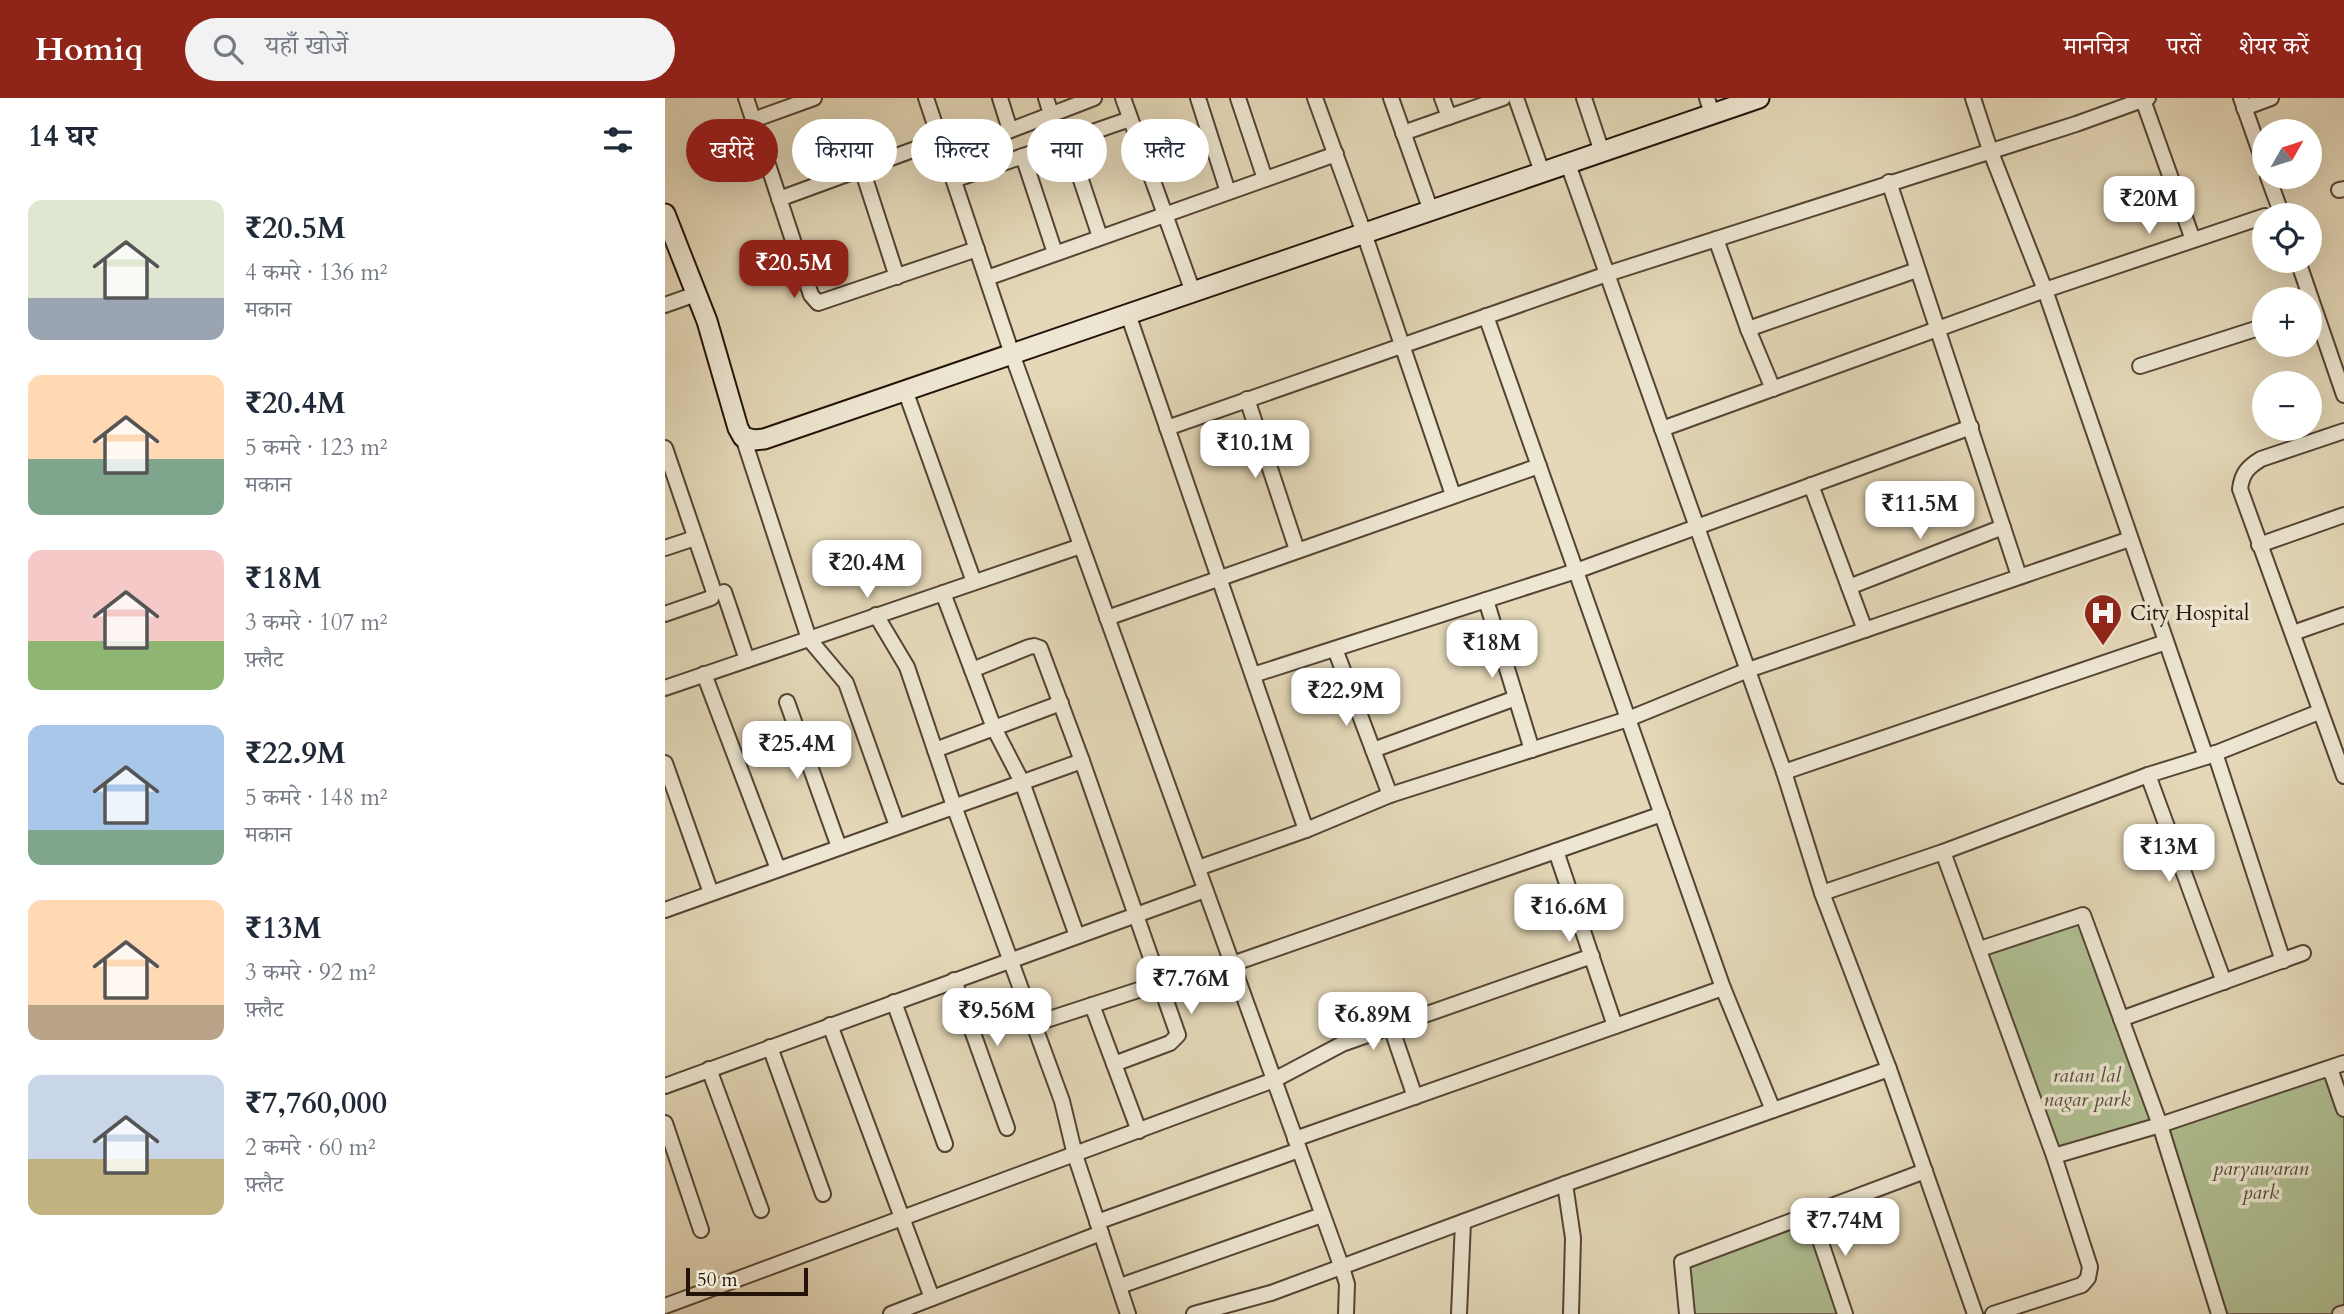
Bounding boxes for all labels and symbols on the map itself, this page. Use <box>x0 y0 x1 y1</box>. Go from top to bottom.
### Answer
north arrow <box>2252 119 2322 189</box>
pin: ₹20M <box>2108 176 2190 236</box>
pin: ₹20.5M <box>737 240 851 300</box>
pin: ₹10.1M <box>1198 420 1312 480</box>
pin: ₹11.5M <box>1863 482 1977 541</box>
pin: ₹20.4M <box>810 540 924 600</box>
hospital icon: City Hospital <box>2082 592 2124 647</box>
place label: City Hospital <box>2130 599 2249 628</box>
pin: ₹18M <box>1451 620 1533 680</box>
pin: ₹22.9M <box>1289 668 1403 728</box>
pin: ₹25.4M <box>740 722 854 781</box>
pin: ₹13M <box>2128 824 2210 884</box>
pin: ₹16.6M <box>1512 884 1626 944</box>
pin: ₹7.76M <box>1134 956 1248 1016</box>
pin: ₹9.56M <box>940 988 1054 1048</box>
pin: ₹6.89M <box>1316 992 1430 1052</box>
park label: ratan lal nagar park <box>2044 1061 2131 1114</box>
park label: paryawaran park <box>2211 1154 2309 1207</box>
pin: ₹7.74M <box>1788 1198 1902 1258</box>
scale bar <box>686 1265 809 1297</box>

